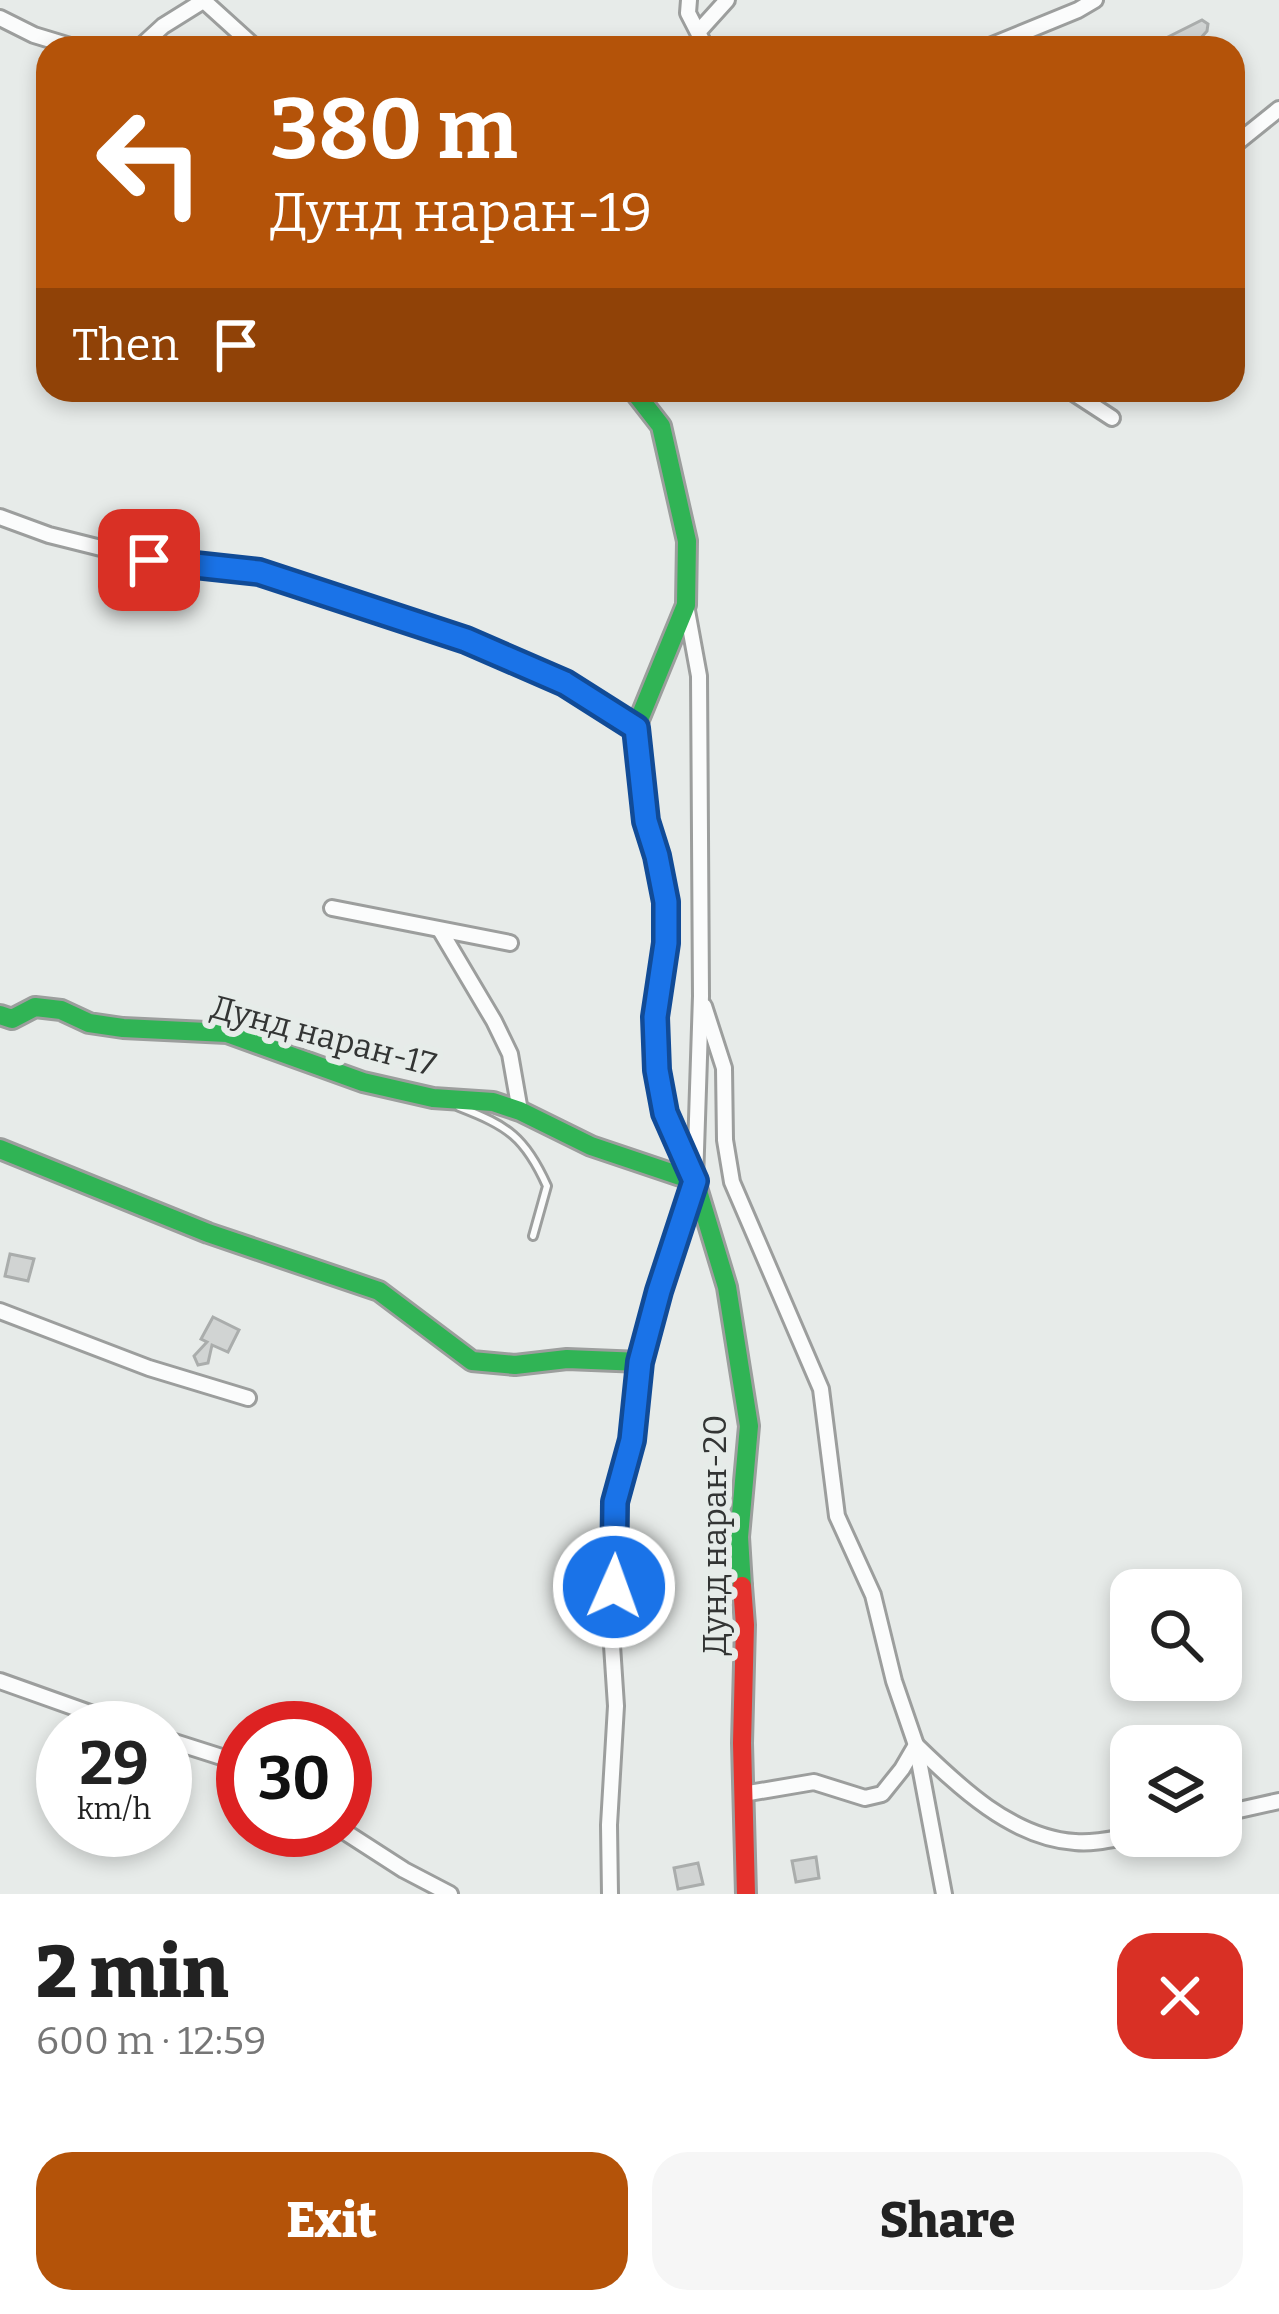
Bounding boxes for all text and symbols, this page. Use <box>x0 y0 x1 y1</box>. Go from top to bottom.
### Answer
text: 380 m <box>270 79 518 180</box>
icon: left <box>72 84 228 240</box>
text: Дунд наран-19 <box>270 181 652 245</box>
icon: arrive <box>203 312 269 378</box>
text: Then <box>72 318 179 372</box>
pin <box>98 509 200 611</box>
icon: arrive <box>116 527 182 593</box>
street label: Дунд наран-17 <box>207 987 440 1085</box>
street label: Дунд наран-20 <box>695 1415 735 1655</box>
position arrow <box>551 1524 677 1650</box>
map controls <box>1110 1569 1242 1857</box>
button: search <box>1110 1569 1242 1701</box>
speed limit sign: 30 <box>216 1701 372 1857</box>
button: layers <box>1110 1725 1242 1857</box>
text: 29 <box>79 1728 149 1800</box>
text: km/h <box>77 1791 151 1827</box>
text: 2 min <box>36 1930 228 2016</box>
button: close <box>1117 1933 1243 2059</box>
text: 600 m · 12:59 <box>36 2018 266 2064</box>
button: Exit <box>36 2152 628 2290</box>
button: Share <box>652 2152 1243 2290</box>

